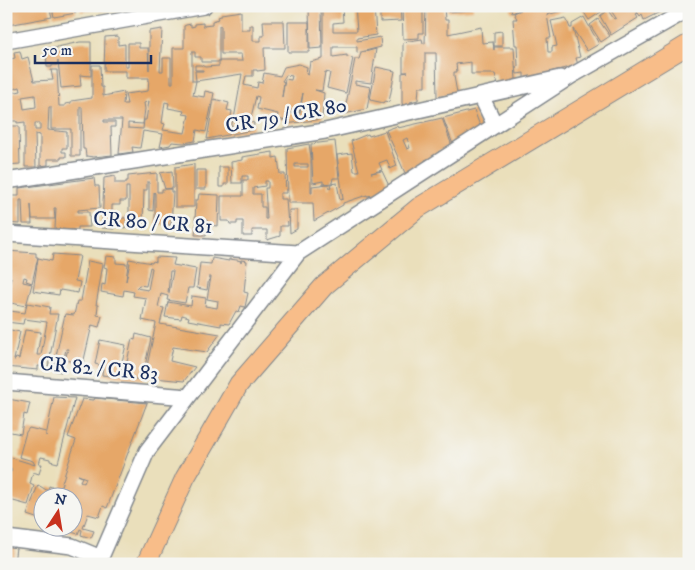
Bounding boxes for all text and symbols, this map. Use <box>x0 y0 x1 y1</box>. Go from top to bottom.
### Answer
scale bar <box>35 32 151 64</box>
text: 50 m <box>42 41 72 60</box>
street label: CR 79 / CR 80 <box>223 93 349 139</box>
street label: CR 80 / CR 81 <box>92 206 214 240</box>
street label: CR 82 / CR 83 <box>39 351 159 387</box>
north arrow <box>32 488 82 538</box>
text: N <box>53 490 68 510</box>

